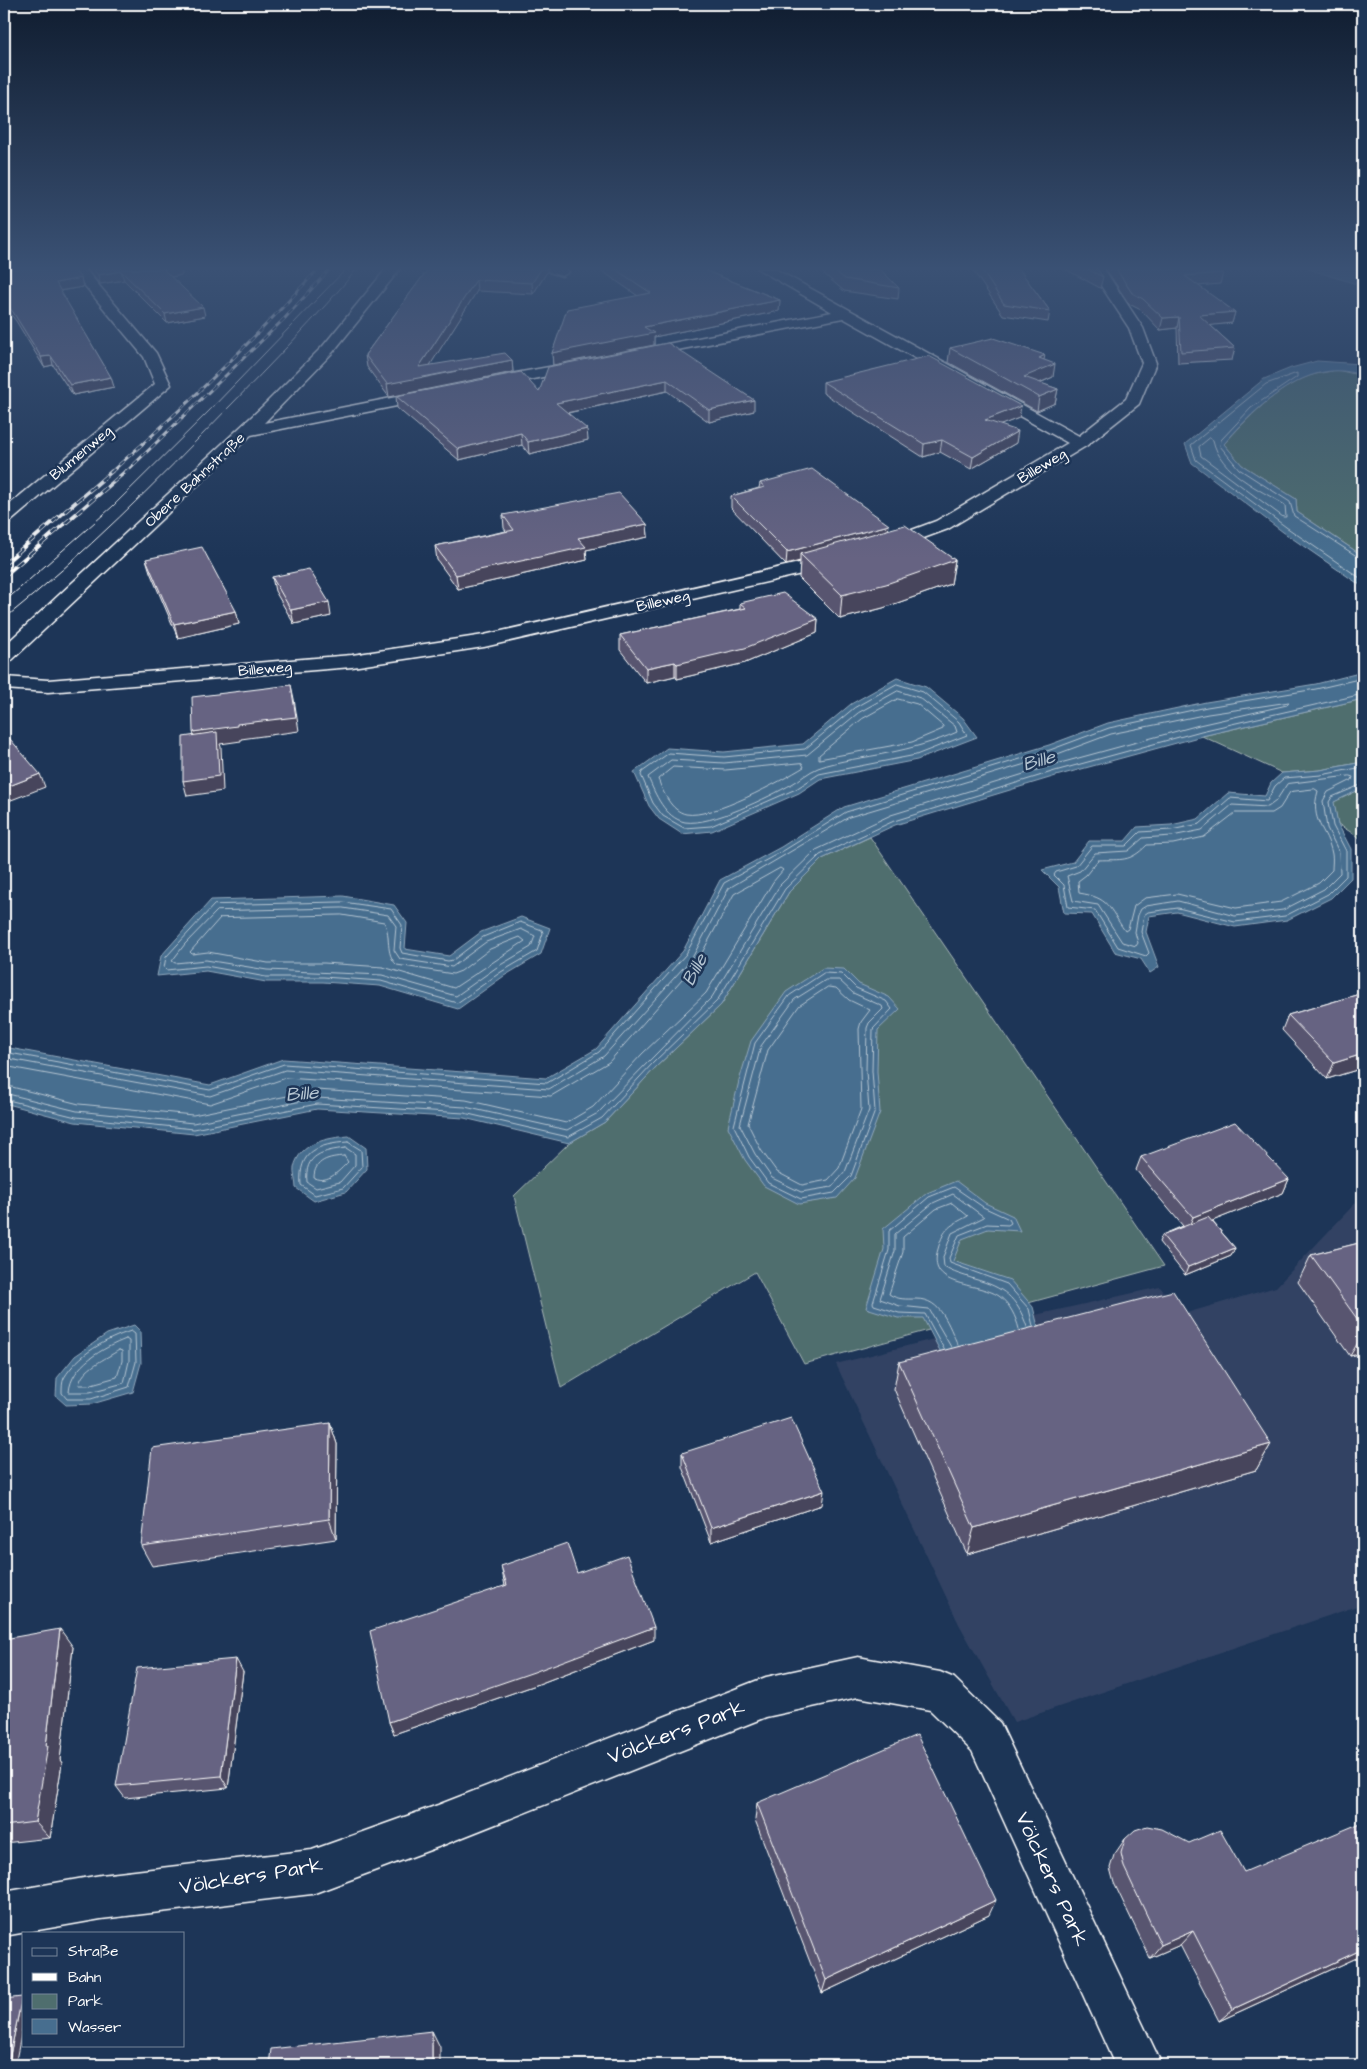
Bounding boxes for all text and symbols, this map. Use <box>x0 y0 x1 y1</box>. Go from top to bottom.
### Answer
street label: Blumenweg <box>45 420 118 486</box>
street label: Obere Bahnstraße <box>140 428 250 532</box>
street label: Billeweg <box>1014 443 1071 490</box>
street label: Billeweg <box>634 585 692 618</box>
street label: Billeweg <box>237 656 293 683</box>
water label: Bille <box>1020 743 1060 778</box>
water label: Bille <box>675 948 715 991</box>
water label: Bille <box>285 1079 321 1109</box>
street label: Völckers Park <box>603 1692 749 1772</box>
street label: Völckers Park <box>1008 1807 1096 1951</box>
street label: Völckers Park <box>177 1850 325 1902</box>
legend <box>22 1932 185 2046</box>
text: Straße <box>68 1941 118 1962</box>
text: Bahn <box>68 1967 102 1988</box>
text: Park <box>68 1991 103 2012</box>
text: Wasser <box>68 2017 121 2038</box>

